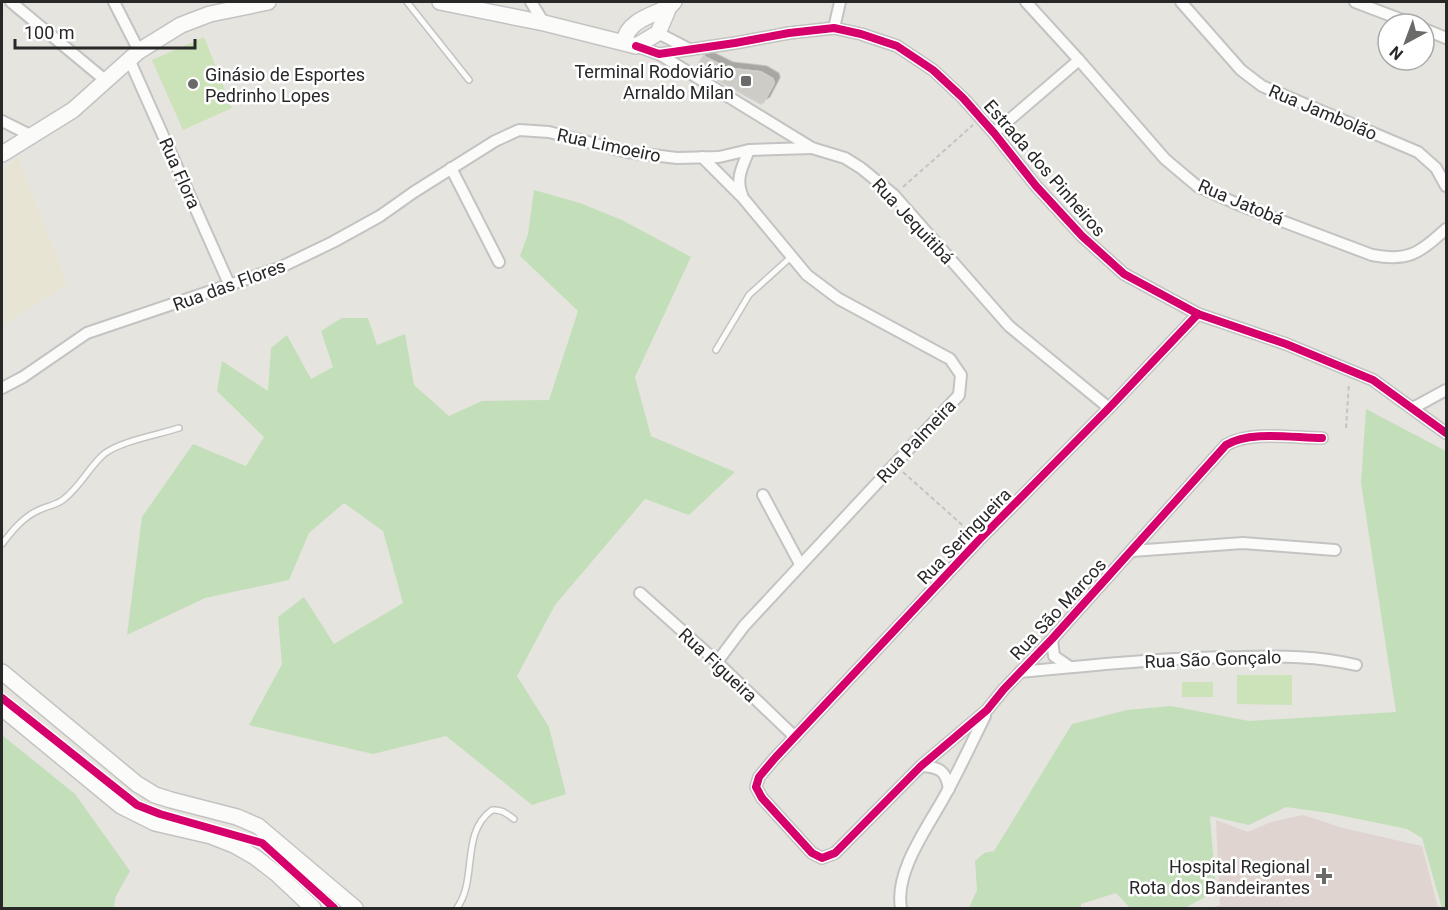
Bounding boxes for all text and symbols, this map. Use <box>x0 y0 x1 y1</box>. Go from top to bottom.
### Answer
scale bar <box>15 12 195 50</box>
north arrow <box>1376 12 1436 72</box>
text: 100 m <box>24 22 75 43</box>
text: N <box>1386 42 1407 64</box>
place label: Terminal Rodoviário Arnaldo Milan <box>574 61 734 103</box>
place label: Ginásio de Esportes Pedrinho Lopes <box>205 64 365 106</box>
marker: Terminal Rodoviário Arnaldo Milan <box>739 74 753 88</box>
marker: Ginásio de Esportes Pedrinho Lopes <box>186 77 200 91</box>
street label: Rua Jambolão <box>1266 80 1380 144</box>
street label: Estrada dos Pinheiros <box>980 95 1110 241</box>
street label: Rua Limoeiro <box>555 124 663 166</box>
street label: Rua Flora <box>155 134 205 212</box>
street label: Rua Jequitibá <box>868 174 958 268</box>
street label: Rua Jatobá <box>1195 175 1287 229</box>
street label: Rua das Flores <box>170 255 288 315</box>
street label: Rua Palmeira <box>872 395 960 487</box>
street label: Rua Seringueira <box>913 484 1015 588</box>
street label: Rua São Marcos <box>1006 554 1110 664</box>
street label: Rua Figueira <box>675 624 761 706</box>
street label: Rua São Gonçalo <box>1144 646 1282 672</box>
place label: Hospital Regional Rota dos Bandeirantes <box>1129 856 1310 898</box>
marker: Hospital Regional Rota dos Bandeirantes <box>1315 867 1333 885</box>

